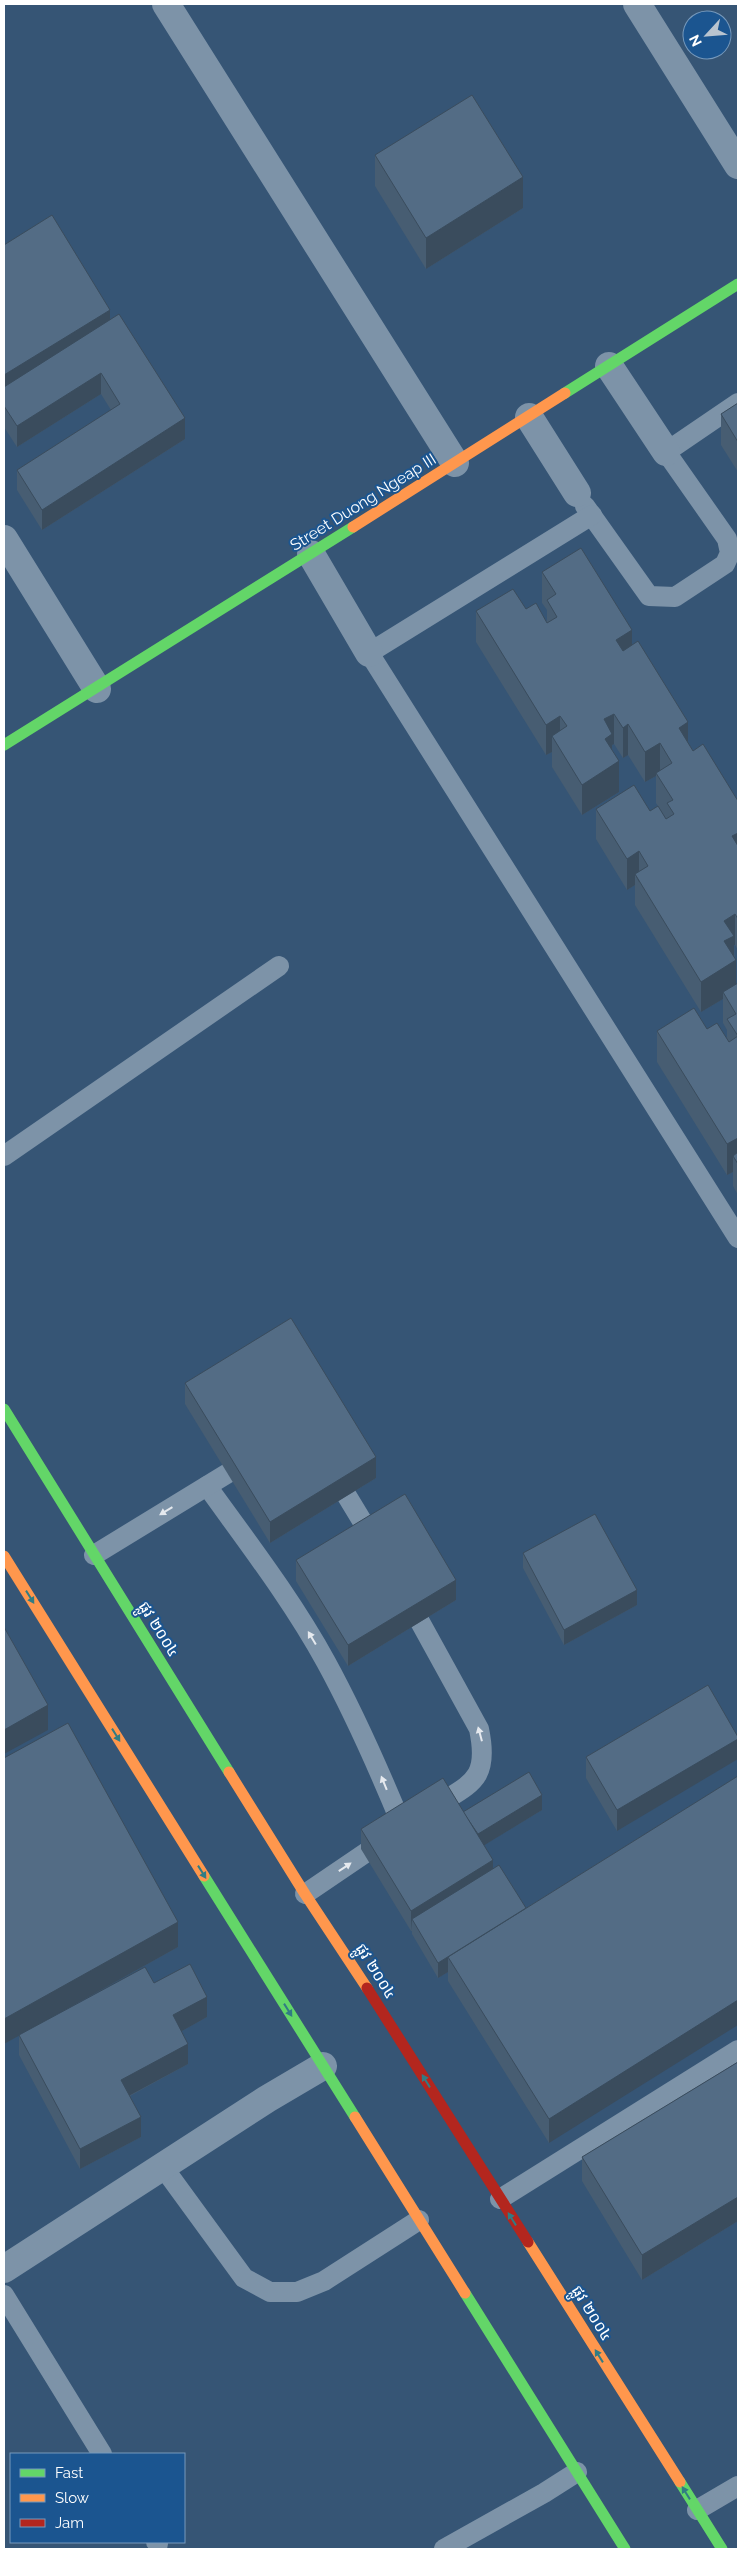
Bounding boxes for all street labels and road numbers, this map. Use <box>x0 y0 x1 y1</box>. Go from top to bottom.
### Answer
street label: Street Duong Ngeap III <box>287 449 439 555</box>
street label: ផ្លូវ ២០០៤ <box>131 1598 183 1663</box>
street label: ផ្លូវ ២០០៤ <box>348 1940 400 2005</box>
street label: ផ្លូវ ២០០៤ <box>564 2282 616 2347</box>

